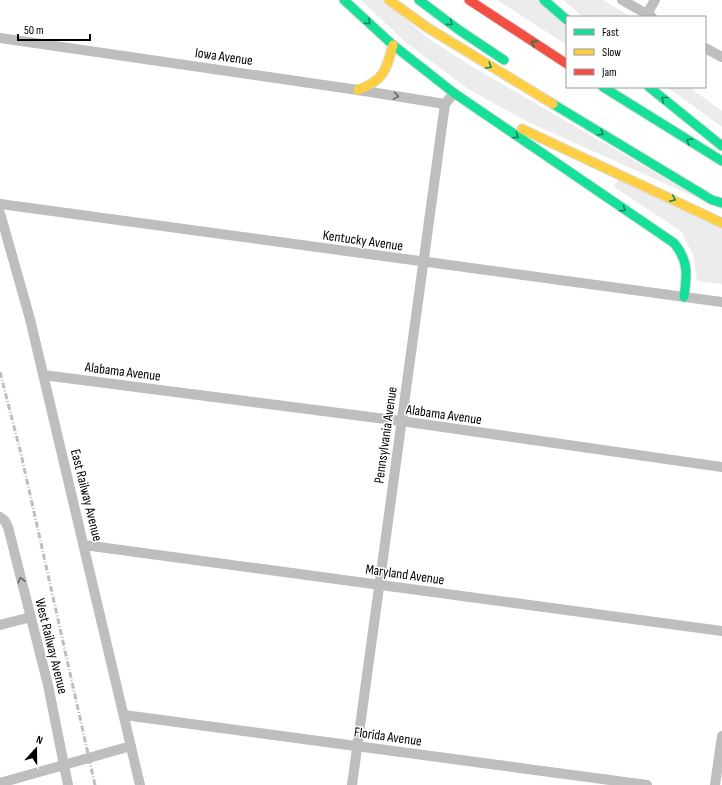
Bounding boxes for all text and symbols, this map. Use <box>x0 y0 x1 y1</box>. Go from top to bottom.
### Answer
scale bar <box>18 16 90 42</box>
legend <box>566 16 706 88</box>
one-way arrow <box>364 18 371 25</box>
one-way arrow <box>446 18 453 26</box>
text: 50 m <box>24 23 44 38</box>
text: Fast <box>602 25 619 40</box>
one-way arrow <box>531 40 538 48</box>
street label: Iowa Avenue <box>194 44 254 69</box>
text: Slow <box>602 45 621 60</box>
one-way arrow <box>485 61 492 68</box>
text: Jam <box>601 65 617 80</box>
one-way arrow <box>393 91 400 100</box>
one-way arrow <box>662 97 669 104</box>
one-way arrow <box>597 128 604 135</box>
one-way arrow <box>512 131 519 139</box>
one-way arrow <box>686 138 693 146</box>
one-way arrow <box>669 194 676 202</box>
one-way arrow <box>619 204 626 211</box>
street label: Kentucky Avenue <box>322 226 404 255</box>
street label: Alabama Avenue <box>83 358 162 385</box>
street label: Pennsylvania Avenue <box>370 386 401 485</box>
street label: Alabama Avenue <box>404 401 483 428</box>
street label: East Railway Avenue <box>67 447 106 543</box>
street label: Maryland Avenue <box>364 561 445 588</box>
one-way arrow <box>18 576 26 583</box>
street label: West Railway Avenue <box>31 597 72 696</box>
street label: Florida Avenue <box>353 723 423 750</box>
north arrow <box>16 729 56 769</box>
text: N <box>34 733 45 747</box>

